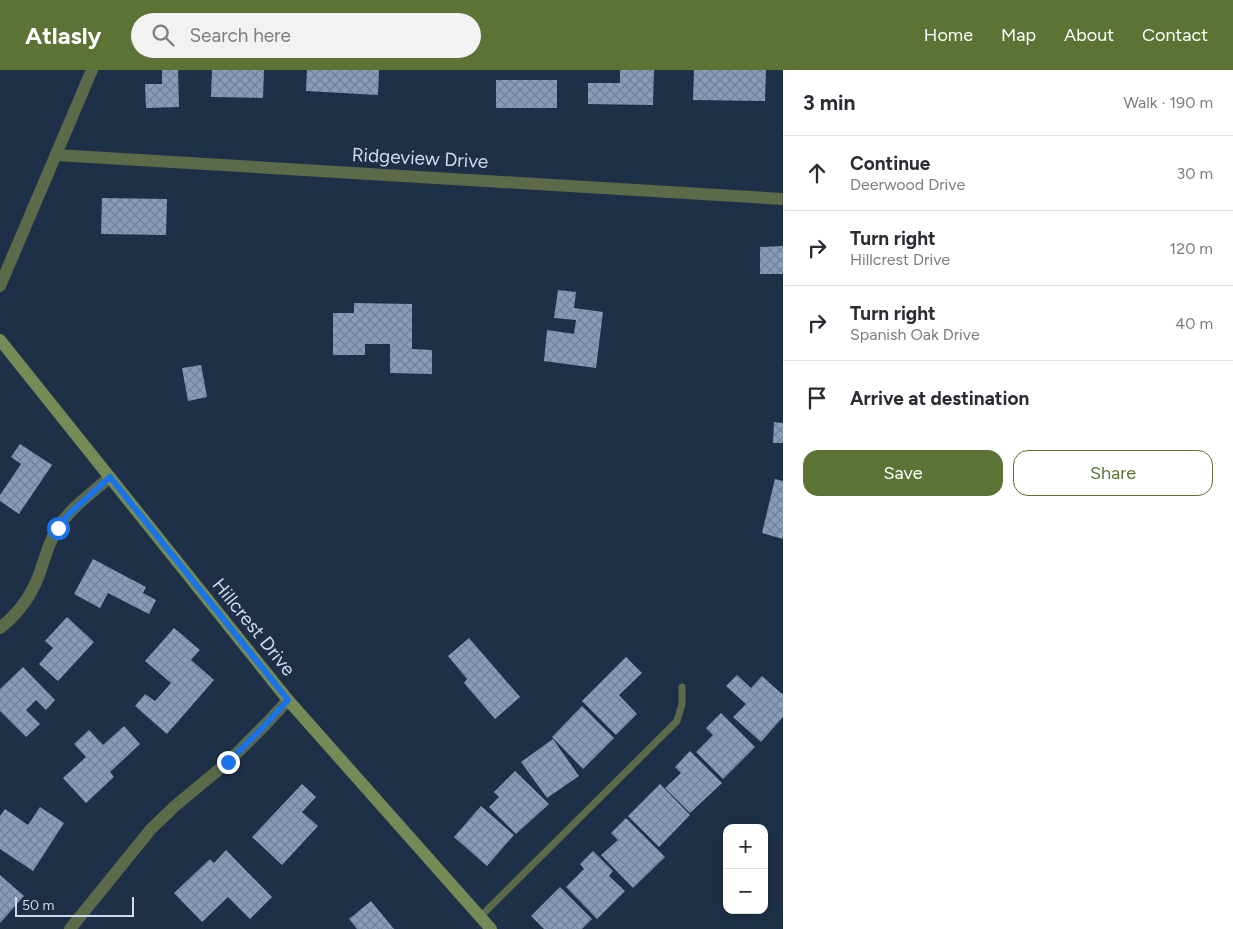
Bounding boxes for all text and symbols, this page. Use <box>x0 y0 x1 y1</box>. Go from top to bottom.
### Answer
search box <box>131 13 481 58</box>
text: Atlasly <box>25 21 101 50</box>
icon: search <box>149 21 177 49</box>
text: Search here <box>189 24 291 47</box>
text: Home <box>924 24 973 46</box>
text: Map <box>1001 24 1036 46</box>
text: About <box>1064 24 1114 46</box>
text: Contact <box>1142 24 1208 46</box>
text: 3 min <box>803 90 855 115</box>
text: Walk · 190 m <box>1123 93 1213 112</box>
street label: Ridgeview Drive <box>351 143 489 173</box>
text: Continue <box>850 152 930 175</box>
icon: ahead <box>803 159 831 187</box>
text: 30 m <box>1176 164 1213 183</box>
text: Deerwood Drive <box>850 175 965 194</box>
text: Turn right <box>850 227 936 250</box>
icon: right <box>803 234 831 262</box>
text: 120 m <box>1170 239 1213 258</box>
text: Hillcrest Drive <box>850 250 950 269</box>
text: Turn right <box>850 302 936 325</box>
icon: right <box>803 309 831 337</box>
text: 40 m <box>1175 314 1213 333</box>
text: Spanish Oak Drive <box>850 325 980 344</box>
icon: arrive <box>803 384 831 412</box>
text: Arrive at destination <box>850 387 1029 410</box>
button: Save <box>803 450 1003 496</box>
button: Share <box>1013 450 1213 496</box>
route start <box>47 517 70 540</box>
street label: Hillcrest Drive <box>208 574 300 680</box>
route end <box>217 751 240 774</box>
map controls <box>723 824 768 914</box>
button: + <box>723 824 768 869</box>
button: − <box>723 869 768 914</box>
scale bar <box>15 894 134 917</box>
text: 50 m <box>22 897 54 914</box>

